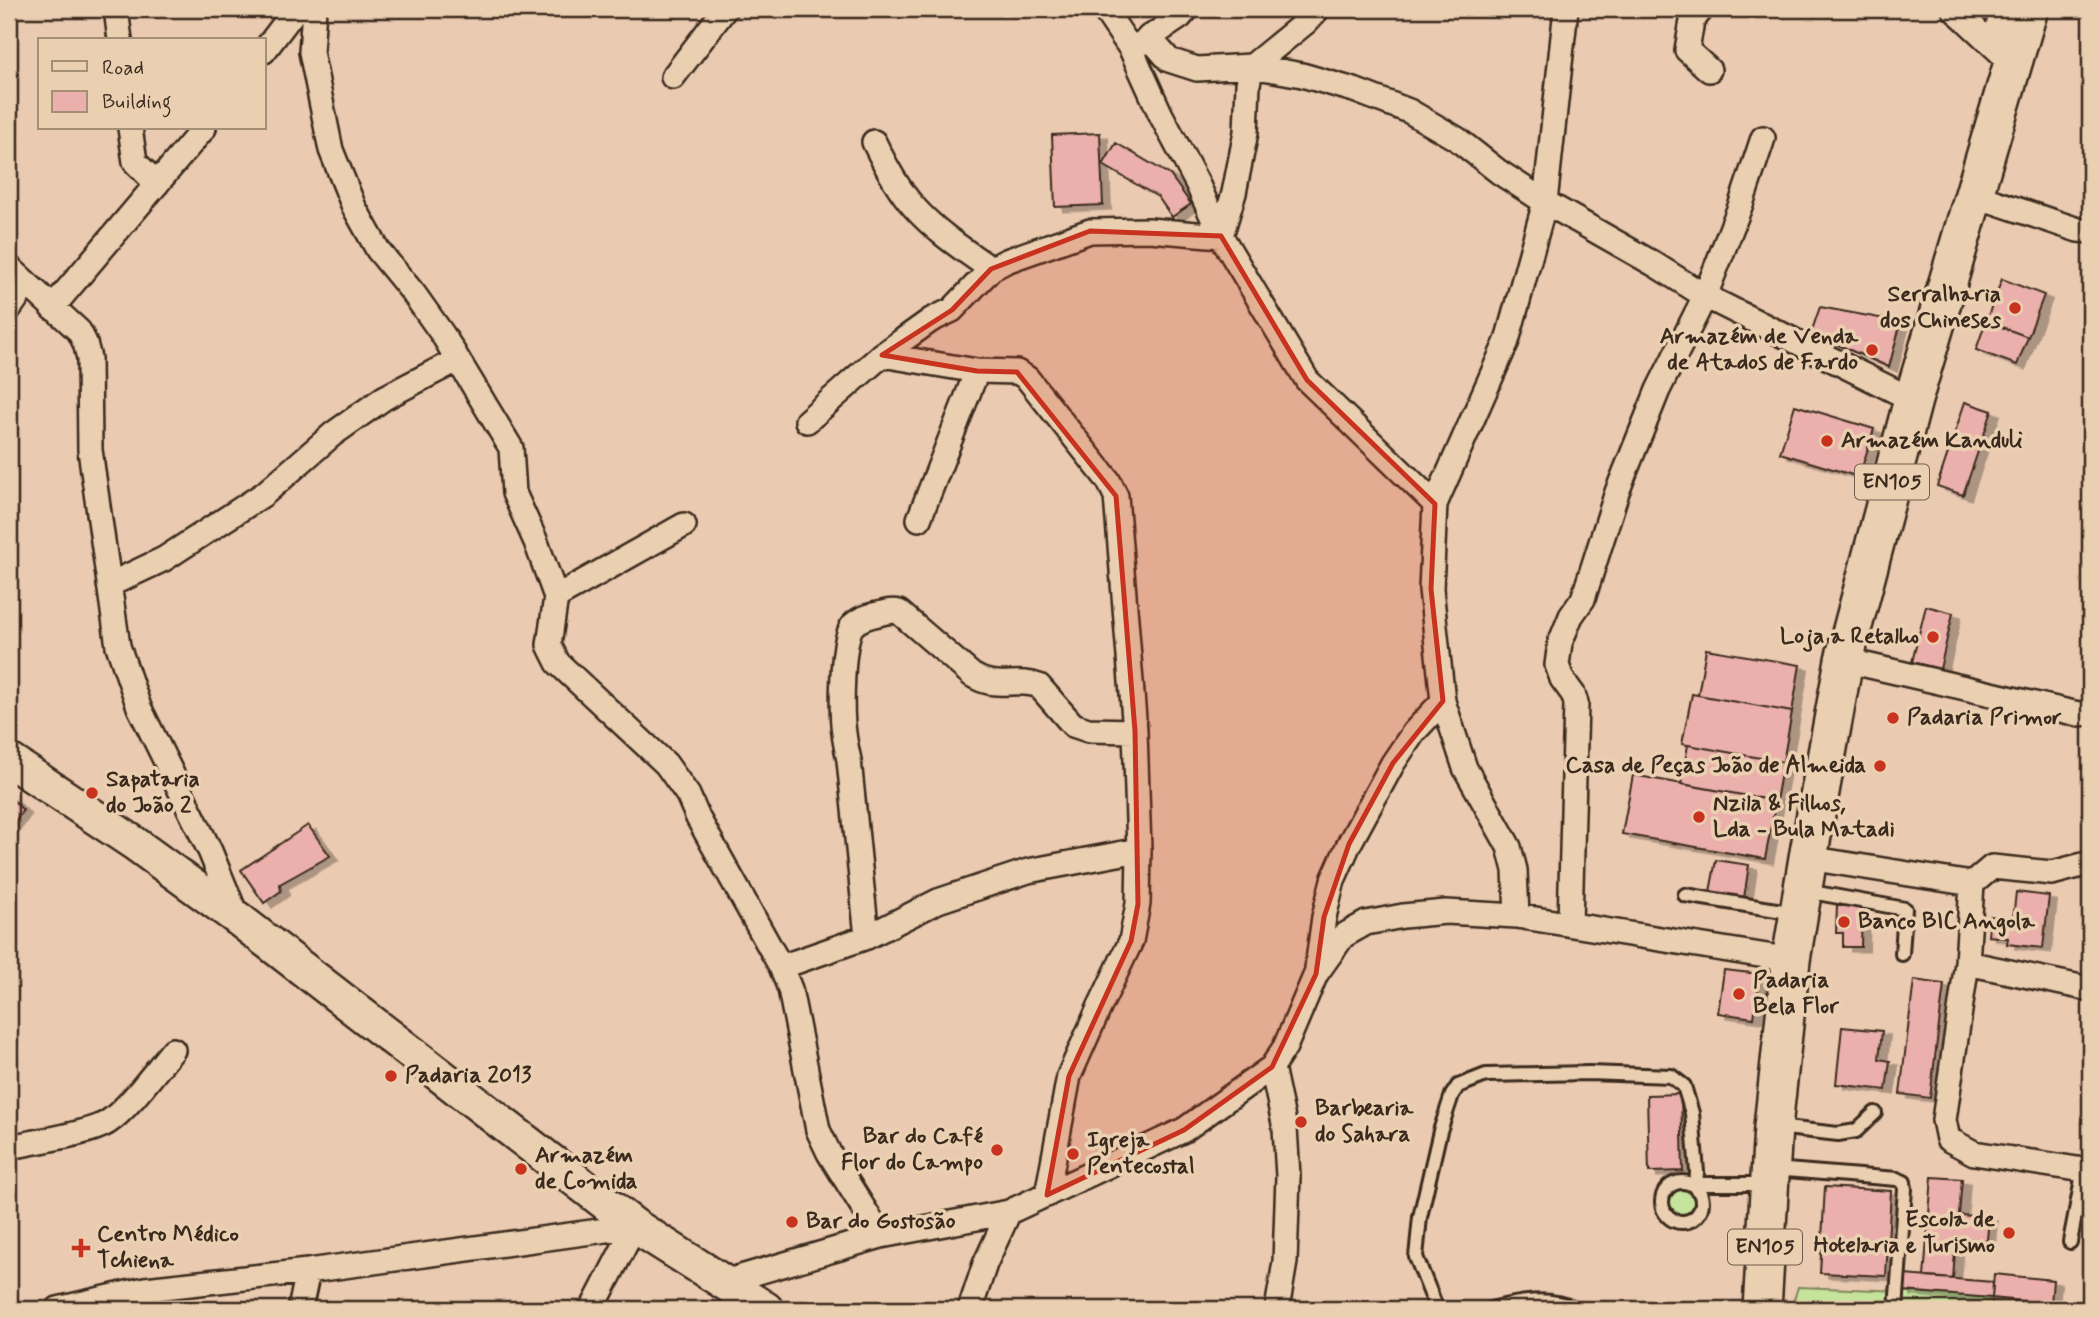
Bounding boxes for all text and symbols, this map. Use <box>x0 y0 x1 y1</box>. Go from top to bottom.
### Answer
legend <box>38 38 266 130</box>
text: Road <box>102 54 144 82</box>
text: Building <box>102 88 172 118</box>
place label: Serralharia dos Chineses <box>1880 280 2002 336</box>
marker: Serralharia dos Chineses <box>2007 300 2023 316</box>
place label: Armazém de Venda de Atados de Fardo <box>1660 322 1859 378</box>
marker: Armazém de Venda de Atados de Fardo <box>1864 342 1880 358</box>
place label: Armazém Kanduli <box>1841 426 2023 456</box>
marker: Armazém Kanduli <box>1819 433 1835 449</box>
road number: EN105 <box>1855 464 1929 500</box>
place label: Loja a Retalho <box>1780 622 1919 652</box>
marker: Loja a Retalho <box>1925 629 1941 645</box>
place label: Padaria Primor <box>1907 703 2062 733</box>
marker: Padaria Primor <box>1885 710 1901 726</box>
place label: Casa de Peças João de Almeida <box>1566 751 1866 781</box>
marker: Casa de Peças João de Almeida <box>1872 758 1888 774</box>
place label: Sapataria do João 2 <box>106 765 200 821</box>
marker: Sapataria do João 2 <box>84 785 100 801</box>
place label: Nzila & Filhos, Lda - Bula Matadi <box>1713 789 1895 845</box>
marker: Nzila & Filhos, Lda - Bula Matadi <box>1691 809 1707 825</box>
place label: Banco BIC Angola <box>1858 907 2036 937</box>
marker: Banco BIC Angola <box>1836 914 1852 930</box>
place label: Padaria Bela Flor <box>1753 966 1840 1022</box>
marker: Padaria Bela Flor <box>1731 986 1747 1002</box>
place label: Padaria 2013 <box>405 1061 532 1091</box>
marker: Padaria 2013 <box>383 1068 399 1084</box>
place label: Barbearia do Sahara <box>1315 1094 1415 1150</box>
marker: Barbearia do Sahara <box>1293 1114 1309 1130</box>
place label: Bar do Café Flor do Campo <box>841 1122 984 1178</box>
place label: Igreja Pentecostal <box>1087 1126 1195 1182</box>
place label: Armazém de Comida <box>535 1141 638 1197</box>
marker: Bar do Café Flor do Campo <box>989 1142 1005 1158</box>
marker: Igreja Pentecostal <box>1065 1146 1081 1162</box>
marker: Armazém de Comida <box>513 1161 529 1177</box>
place label: Escola de Hotelaria e Turismo <box>1814 1205 1996 1261</box>
place label: Bar do Gostosão <box>806 1207 956 1237</box>
marker: Bar do Gostosão <box>784 1214 800 1230</box>
place label: Centro Médico Tchiena <box>97 1220 239 1276</box>
marker: Escola de Hotelaria e Turismo <box>2001 1225 2017 1241</box>
road number: EN105 <box>1728 1230 1802 1264</box>
marker: Centro Médico Tchiena <box>71 1238 91 1258</box>

